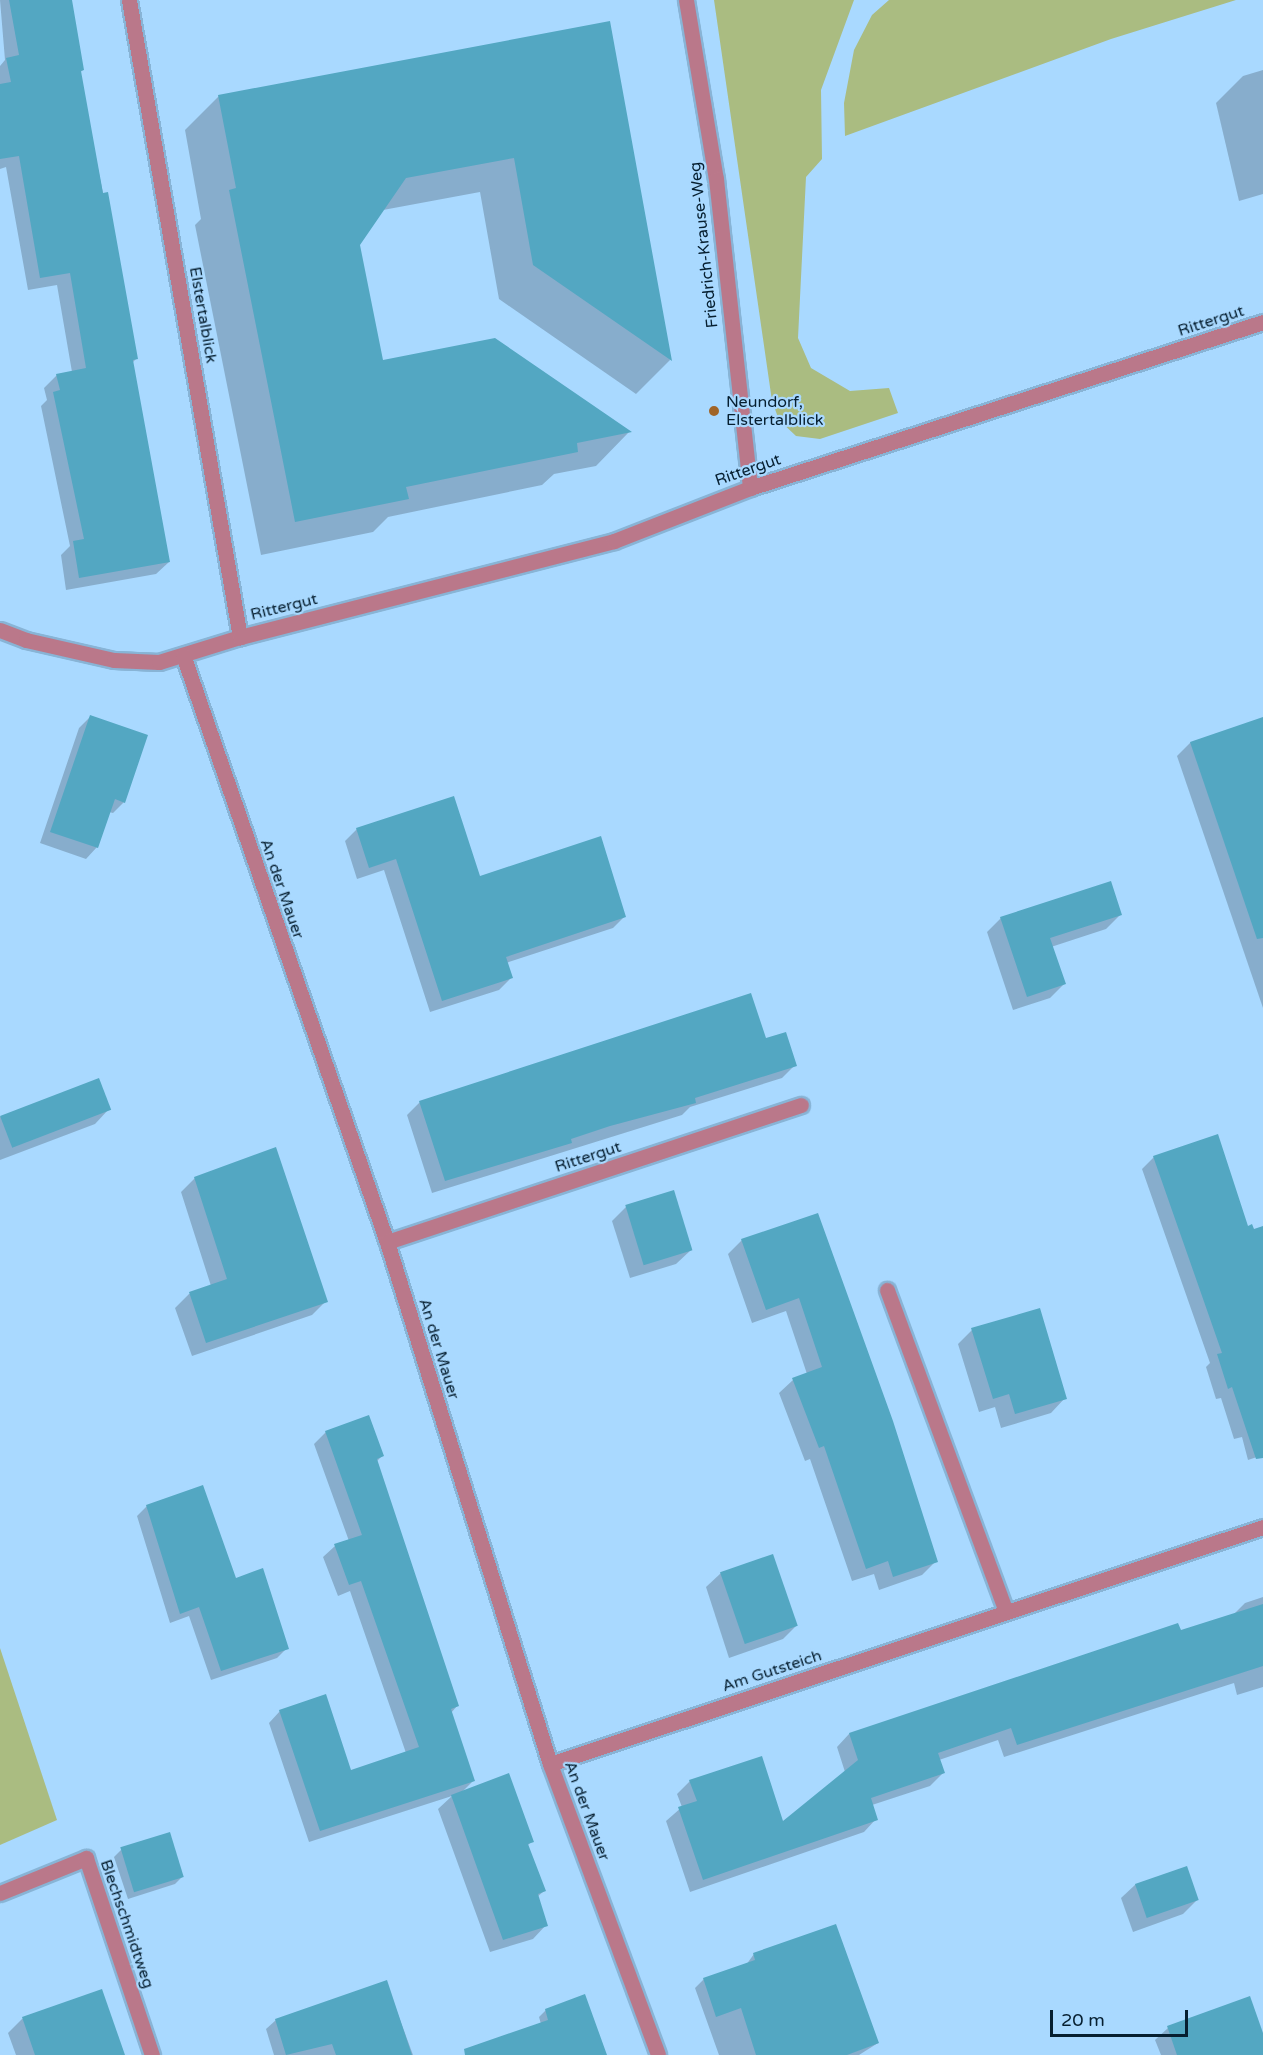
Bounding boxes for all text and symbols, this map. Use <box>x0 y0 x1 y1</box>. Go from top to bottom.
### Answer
street label: Friedrich-Krause-Weg <box>686 161 722 329</box>
street label: Elstertalblick <box>185 265 221 365</box>
street label: Rittergut <box>1176 301 1246 341</box>
place label: Neundorf, Elstertalblick <box>726 392 823 430</box>
marker: Neundorf, Elstertalblick <box>707 404 721 418</box>
street label: Rittergut <box>713 450 783 490</box>
street label: Rittergut <box>249 589 319 625</box>
street label: An der Mauer <box>256 836 308 942</box>
street label: Rittergut <box>553 1137 623 1177</box>
street label: An der Mauer <box>415 1296 463 1402</box>
street label: Am Gutsteich <box>720 1646 824 1696</box>
street label: An der Mauer <box>560 1759 614 1863</box>
street label: Blechschmidtweg <box>96 1857 158 1991</box>
scale bar <box>1053 1998 1191 2036</box>
text: 20 m <box>1061 2009 1105 2031</box>

